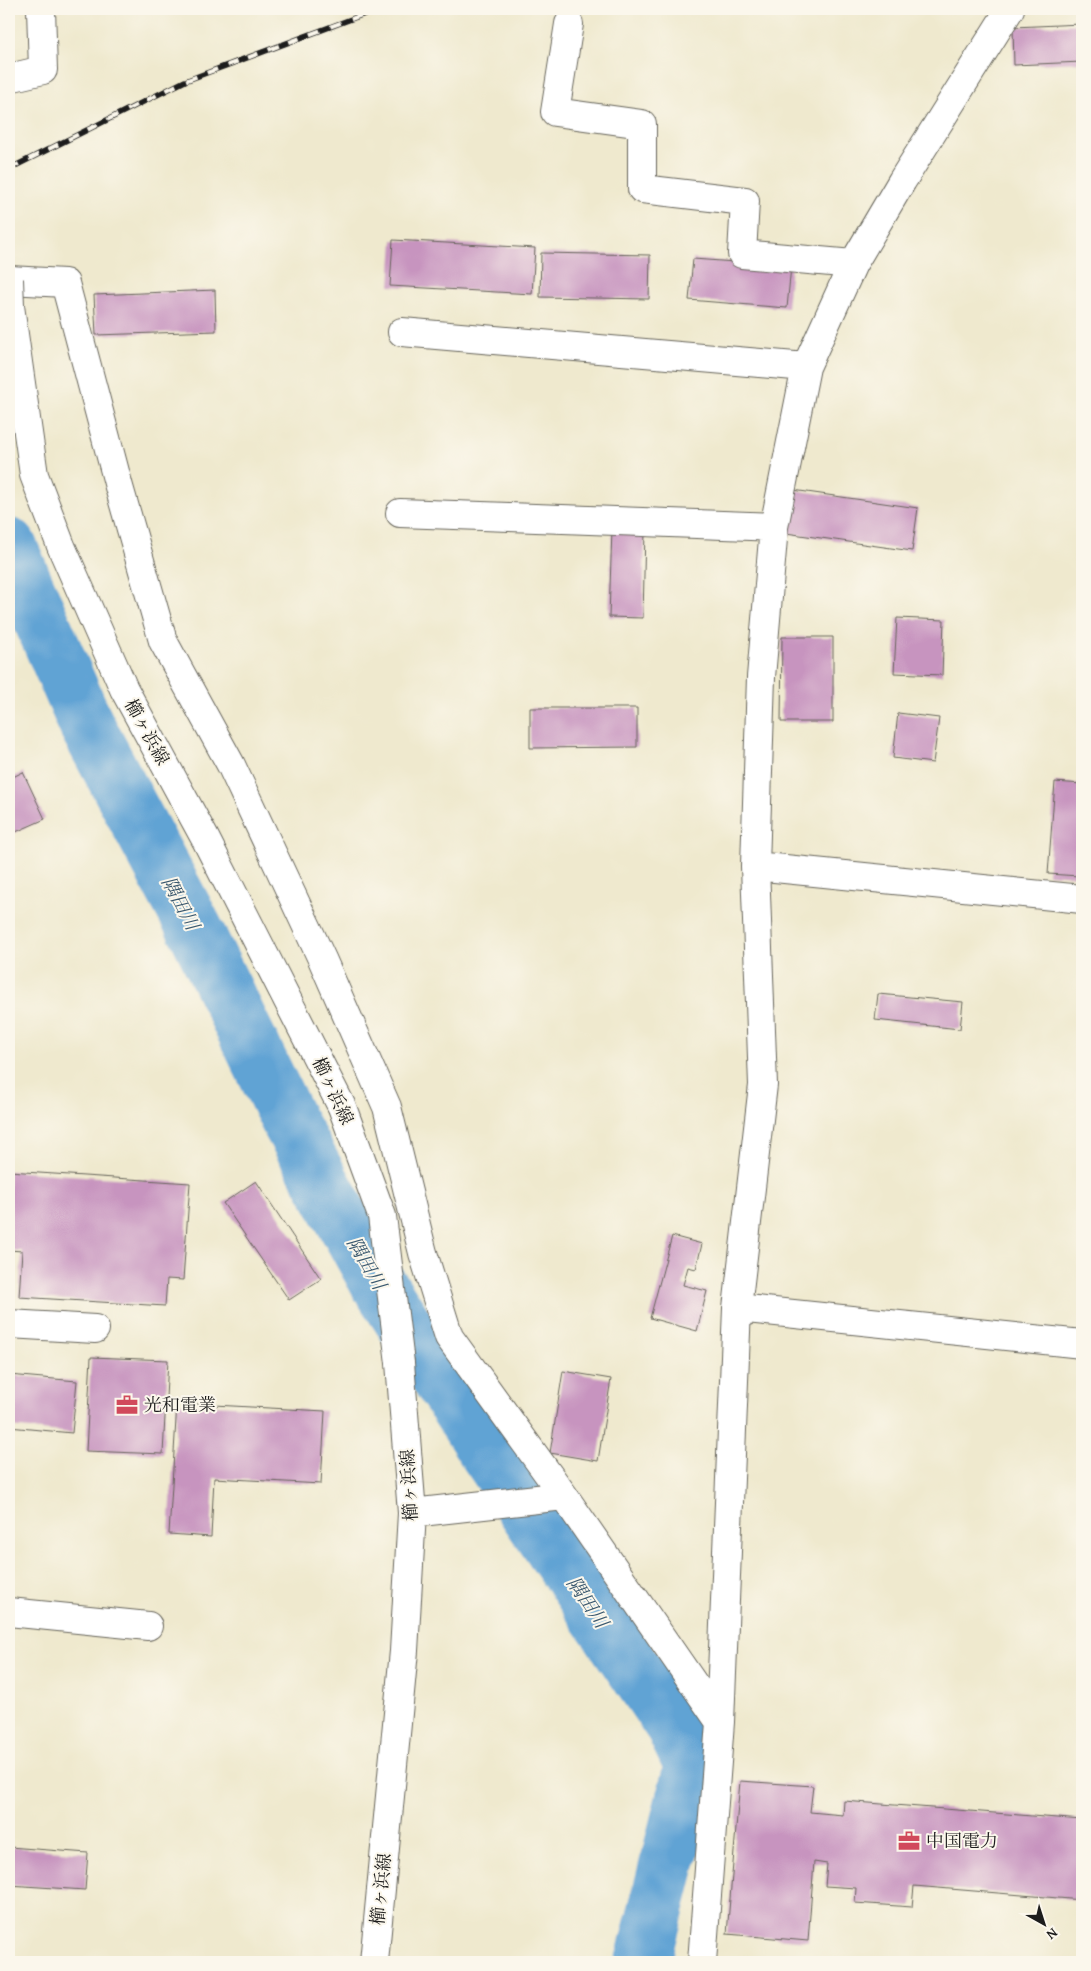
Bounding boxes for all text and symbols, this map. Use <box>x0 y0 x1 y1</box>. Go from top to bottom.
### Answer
street label: 櫛ヶ浜線 <box>118 694 177 770</box>
water label: 隅田川 <box>155 871 208 936</box>
street label: 櫛ヶ浜線 <box>306 1052 361 1129</box>
water label: 隅田川 <box>341 1231 394 1296</box>
place label: 光和電業 <box>144 1391 216 1418</box>
office icon: 光和電業 <box>114 1392 140 1418</box>
street label: 櫛ヶ浜線 <box>393 1448 424 1522</box>
water label: 隅田川 <box>560 1571 617 1635</box>
place label: 中国電力 <box>926 1827 998 1854</box>
office icon: 中国電力 <box>896 1828 922 1854</box>
street label: 櫛ヶ浜線 <box>363 1852 398 1926</box>
north arrow <box>1018 1898 1068 1948</box>
text: N <box>1042 1923 1062 1945</box>

